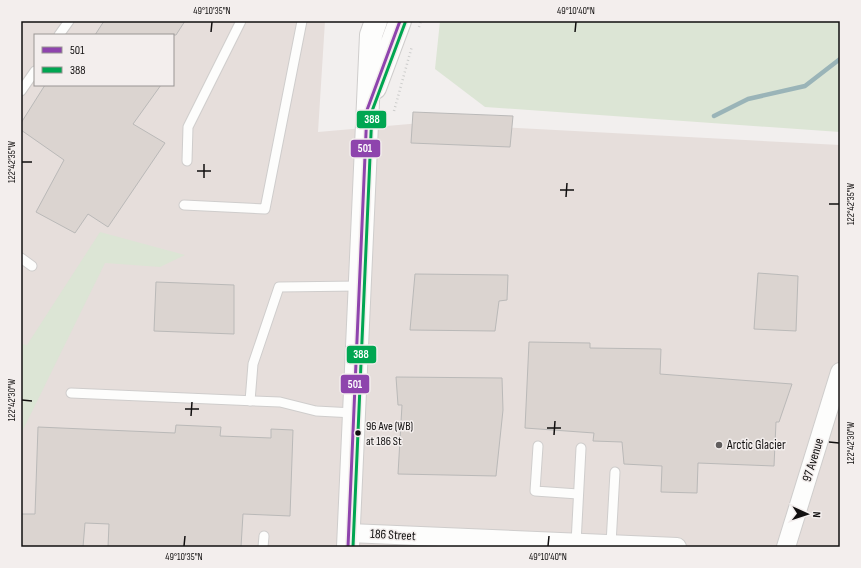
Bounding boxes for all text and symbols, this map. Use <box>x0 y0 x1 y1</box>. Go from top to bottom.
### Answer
text: 49°10'35"N <box>193 5 231 17</box>
text: 49°10'40"N <box>557 5 595 17</box>
legend <box>34 34 174 86</box>
text: 501 <box>70 43 85 58</box>
text: 388 <box>70 63 86 78</box>
line badge: 388 <box>356 110 387 129</box>
text: 388 <box>364 113 380 126</box>
line badge: 501 <box>350 139 381 158</box>
text: 122°42'35"W <box>6 140 18 183</box>
text: 501 <box>358 142 373 155</box>
text: 122°42'35"W <box>845 182 857 225</box>
line badge: 388 <box>346 345 377 364</box>
text: 388 <box>353 348 369 361</box>
line badge: 501 <box>340 374 370 394</box>
text: 122°42'30"W <box>6 378 18 421</box>
text: 501 <box>348 378 363 391</box>
place label: 96 Ave (WB) at 186 St <box>366 419 413 449</box>
text: 122°42'30"W <box>845 421 857 464</box>
marker: 96 Ave (WB) at 186 St <box>353 428 363 438</box>
street label: 97 Avenue <box>799 436 827 484</box>
place label: Arctic Glacier <box>726 437 786 453</box>
marker: Arctic Glacier <box>714 440 724 450</box>
north arrow <box>787 494 827 534</box>
text: N <box>810 511 823 518</box>
street label: 186 Street <box>370 526 416 544</box>
text: 49°10'35"N <box>165 551 203 563</box>
text: 49°10'40"N <box>529 551 567 563</box>

